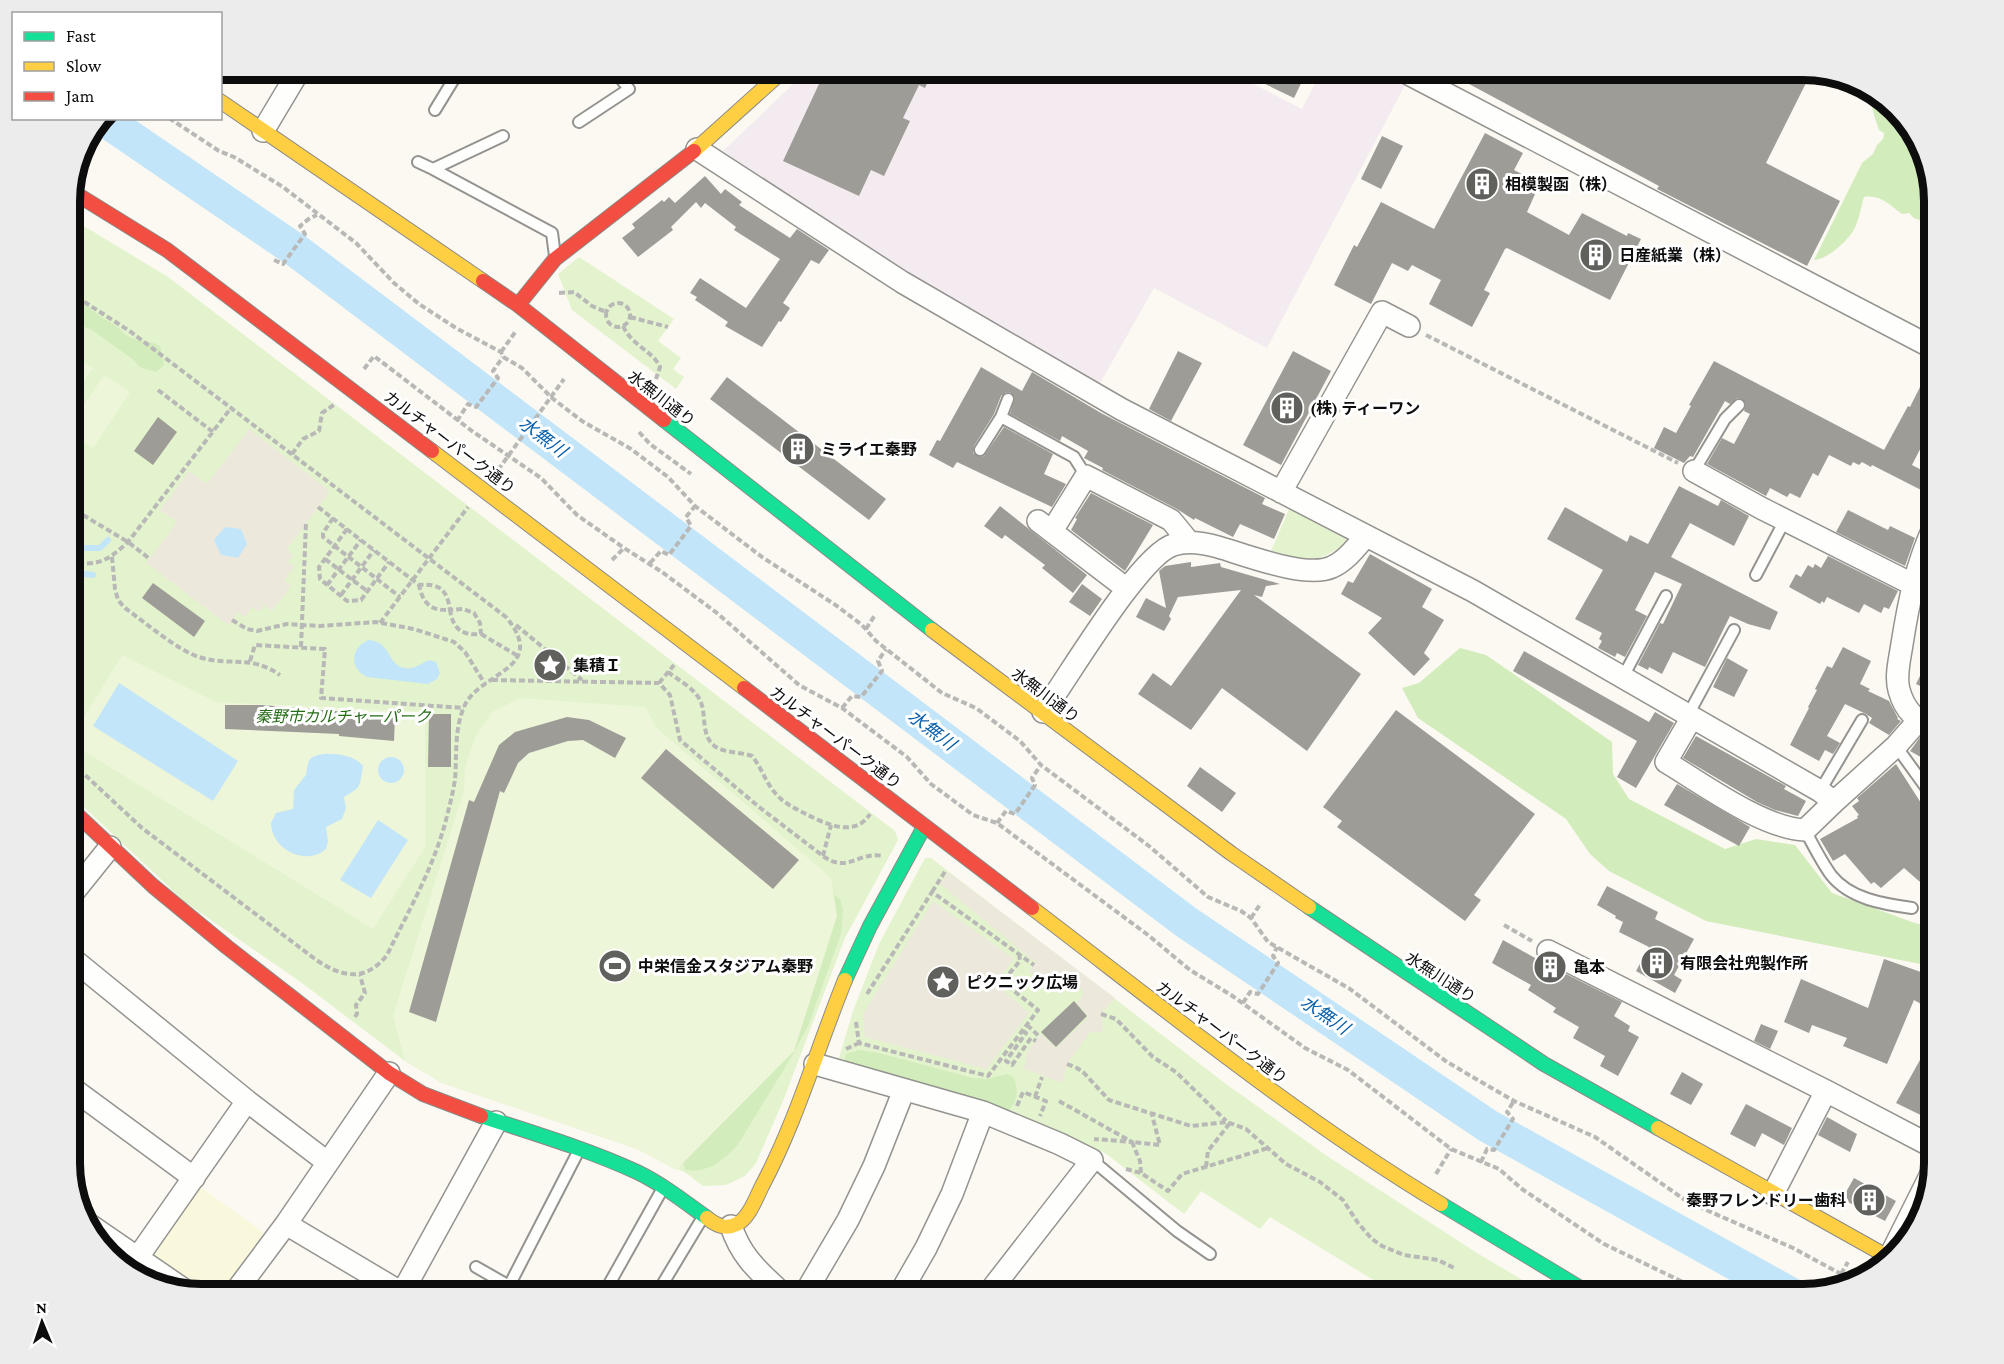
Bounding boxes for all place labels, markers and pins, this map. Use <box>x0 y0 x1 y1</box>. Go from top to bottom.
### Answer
building icon: 相模製函（株） <box>1464 166 1500 202</box>
place label: 相模製函（株） <box>1505 175 1617 193</box>
building icon: 日産紙業（株） <box>1578 237 1614 273</box>
place label: 日産紙業（株） <box>1619 247 1731 264</box>
building icon: (株) ティーワン <box>1269 390 1305 426</box>
place label: (株) ティーワン <box>1310 400 1420 418</box>
building icon: ミライエ秦野 <box>780 431 816 467</box>
place label: ミライエ秦野 <box>821 441 917 458</box>
place icon: 集積Ｉ <box>532 647 568 683</box>
place label: 集積Ｉ <box>573 657 621 674</box>
building icon: 有限会社兜製作所 <box>1639 945 1675 981</box>
sports icon: 中栄信金スタジアム秦野 <box>597 948 633 984</box>
building icon: 亀本 <box>1532 949 1568 985</box>
place label: 有限会社兜製作所 <box>1680 954 1808 972</box>
place label: 中栄信金スタジアム秦野 <box>638 958 813 975</box>
place label: 亀本 <box>1573 959 1605 976</box>
place icon: ピクニック広場 <box>925 964 961 1000</box>
place label: ピクニック広場 <box>966 974 1078 991</box>
building icon: 秦野フレンドリー歯科 <box>1851 1182 1887 1218</box>
place label: 秦野フレンドリー歯科 <box>1686 1192 1846 1209</box>

